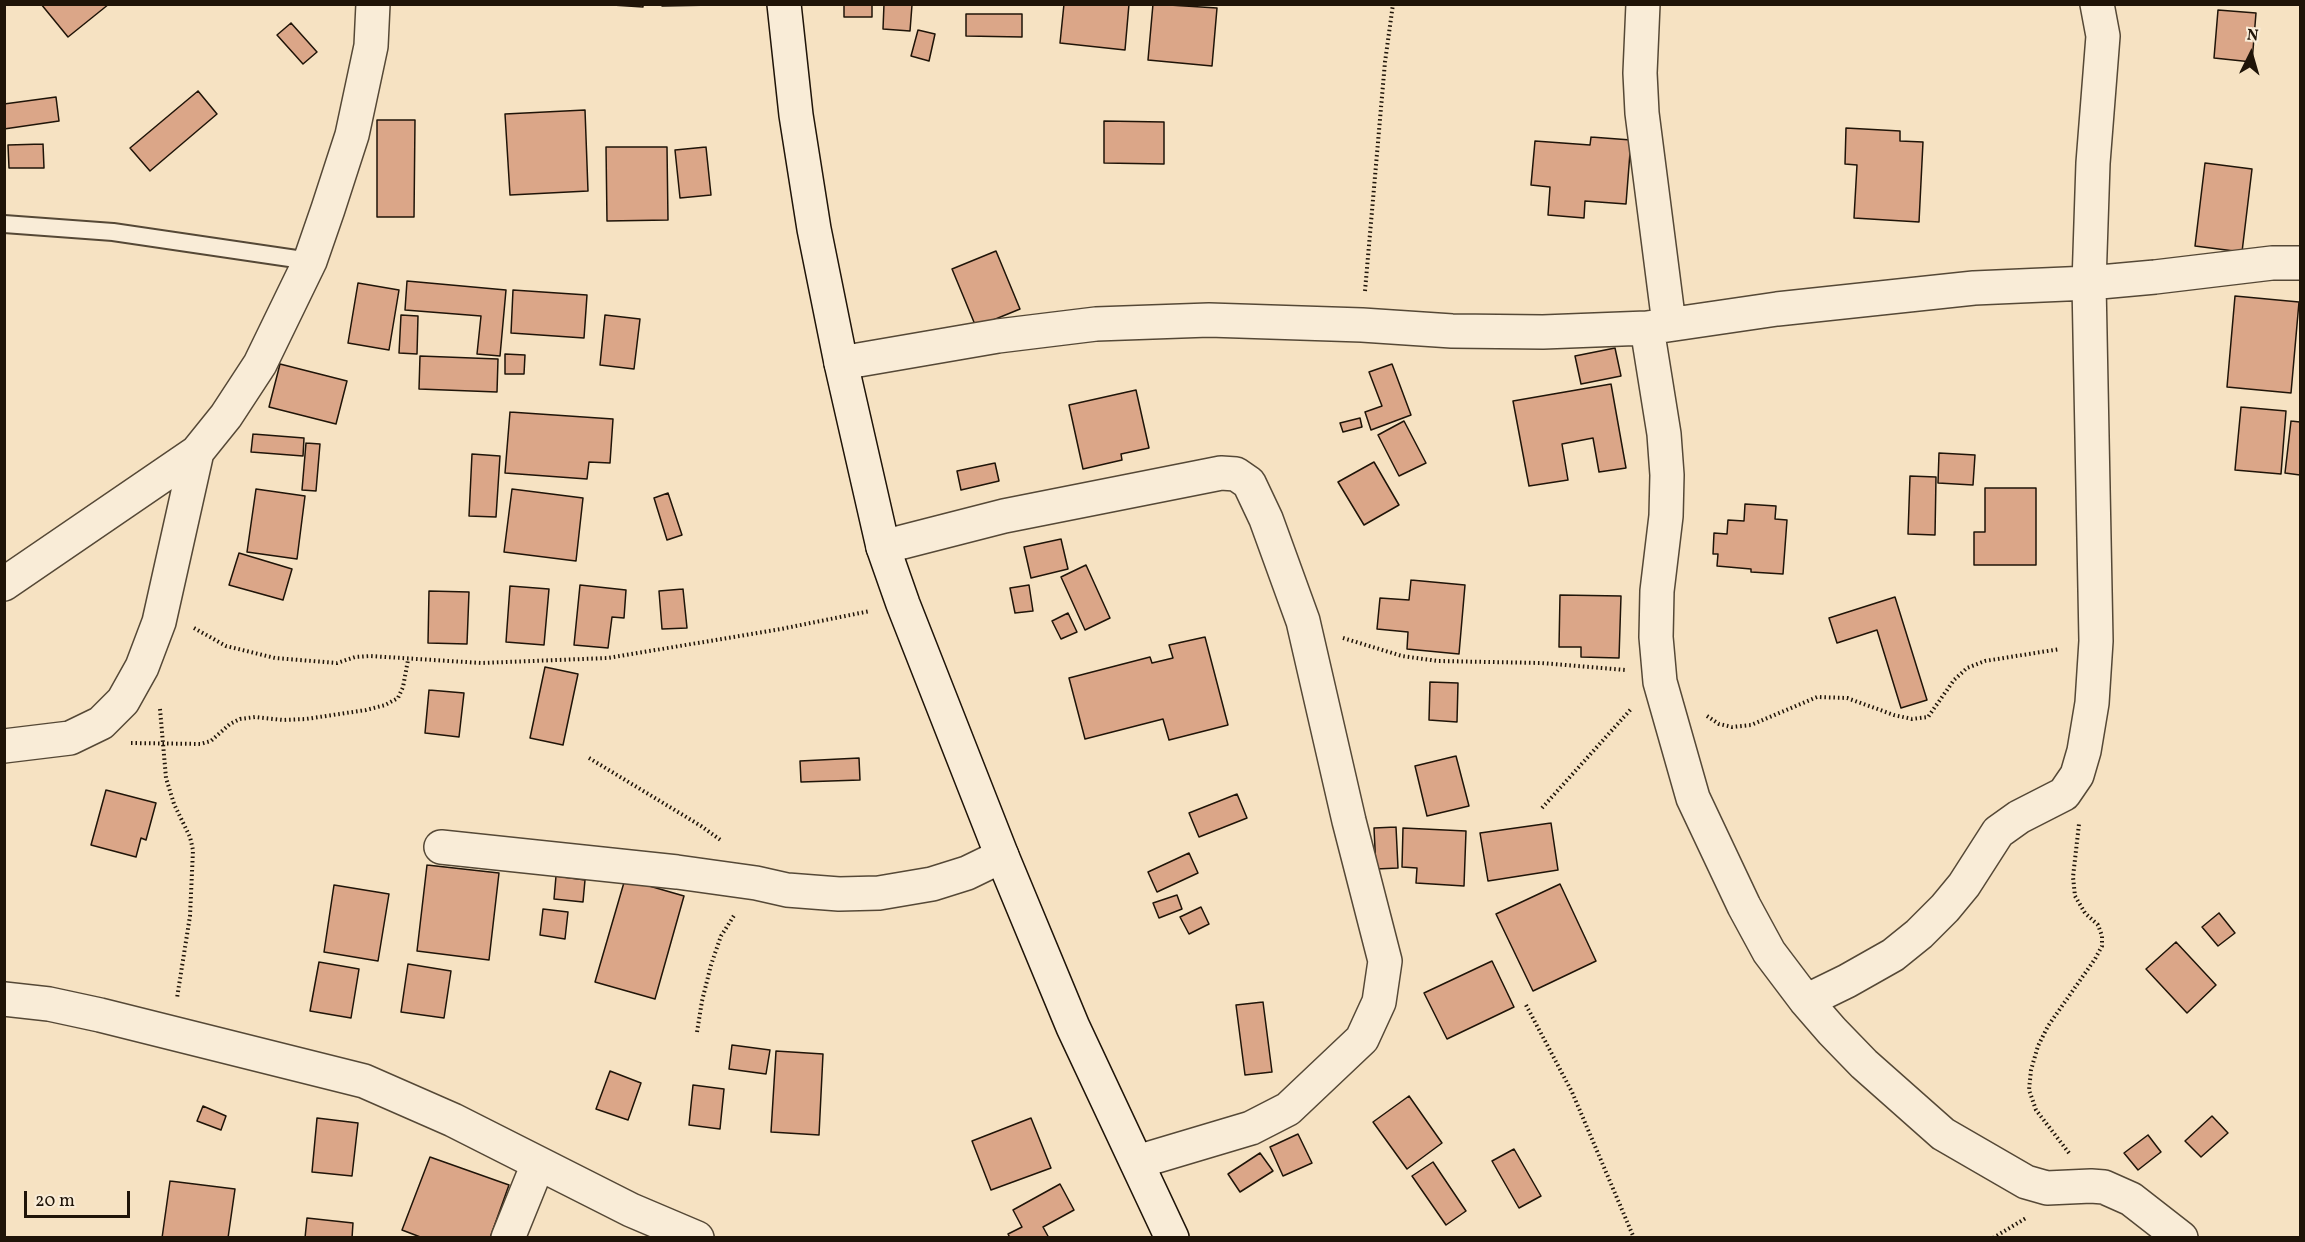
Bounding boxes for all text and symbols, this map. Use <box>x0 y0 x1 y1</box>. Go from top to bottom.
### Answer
north arrow <box>2221 24 2281 84</box>
text: N <box>2246 25 2259 48</box>
scale bar <box>27 1179 134 1217</box>
text: 20 m <box>35 1189 75 1214</box>

